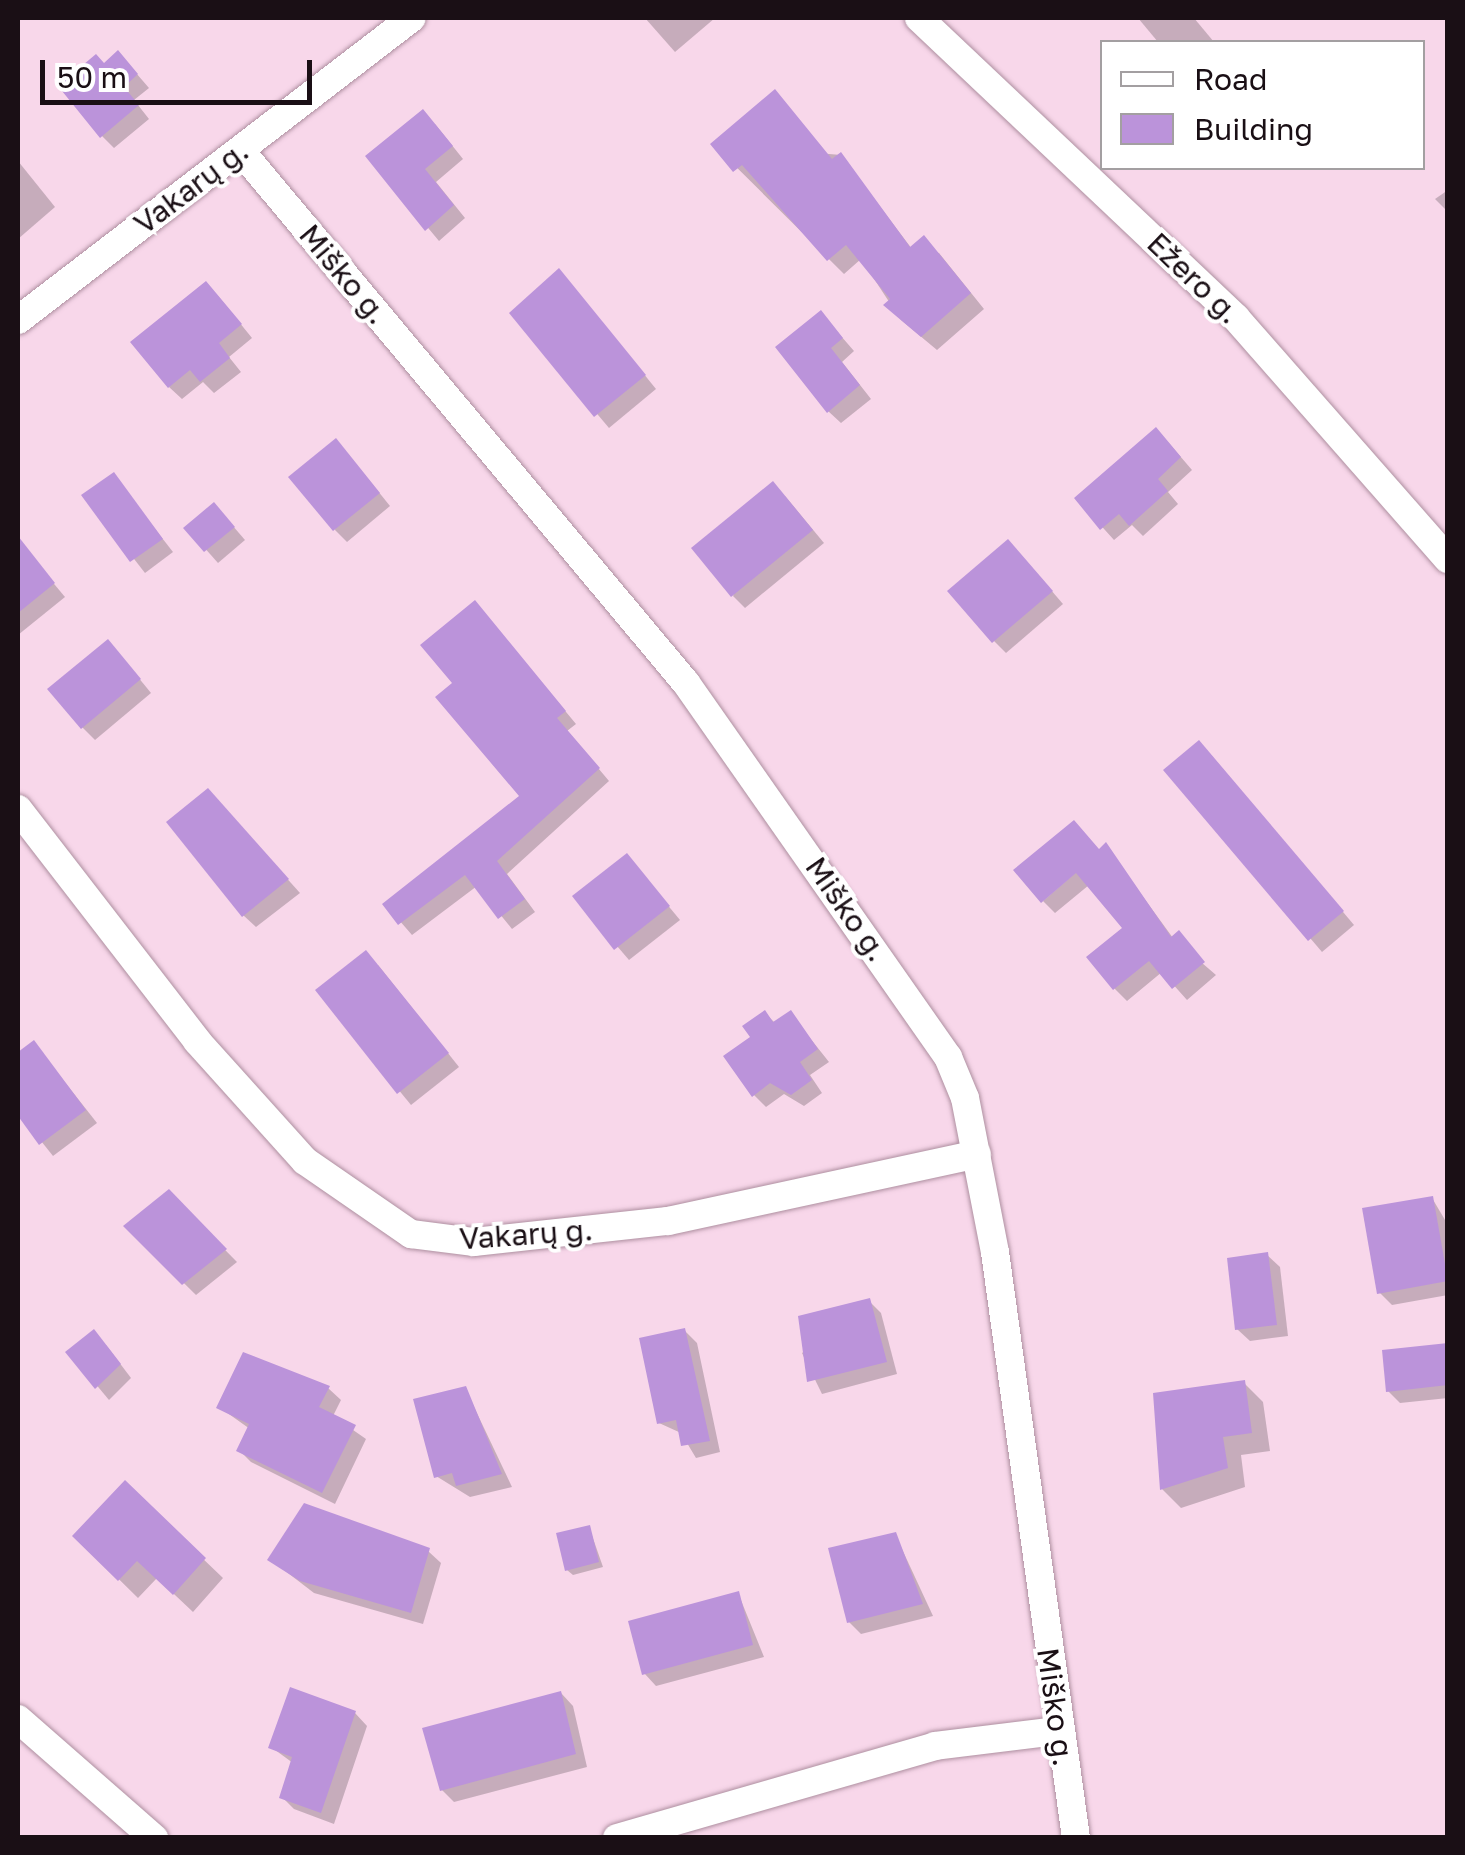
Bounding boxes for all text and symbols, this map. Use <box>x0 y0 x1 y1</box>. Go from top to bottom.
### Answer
scale bar <box>45 40 318 102</box>
legend <box>1100 40 1425 170</box>
text: 50 m <box>57 59 127 95</box>
text: Road <box>1194 61 1268 97</box>
text: Building <box>1194 111 1313 147</box>
street label: Vakarų g. <box>127 132 255 242</box>
street label: Miško g. <box>292 217 396 331</box>
street label: Ežero g. <box>1140 225 1248 331</box>
street label: Miško g. <box>798 850 896 968</box>
street label: Vakarų g. <box>458 1211 594 1257</box>
street label: Miško g. <box>1030 1646 1082 1768</box>

